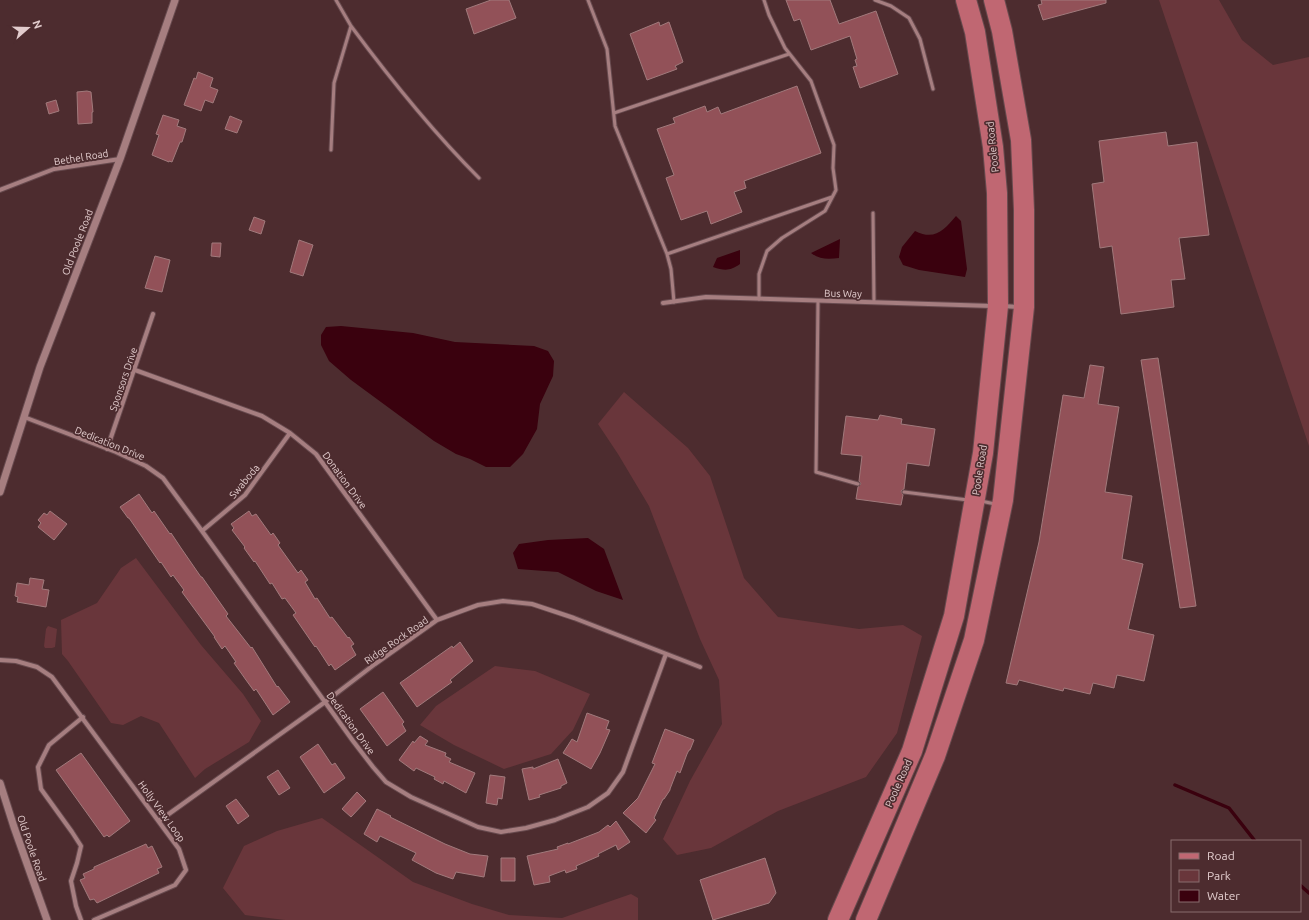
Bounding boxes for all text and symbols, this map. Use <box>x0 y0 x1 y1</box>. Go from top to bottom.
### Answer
north arrow <box>8 8 48 48</box>
text: N <box>30 19 44 30</box>
street label: Poole Road <box>984 121 1001 173</box>
street label: Bethel Road <box>53 148 109 167</box>
street label: Old Poole Road <box>60 208 95 277</box>
street label: Bus Way <box>824 288 862 299</box>
street label: Sponsors Drive <box>107 346 140 413</box>
street label: Dedication Drive <box>73 424 146 463</box>
street label: Poole Road <box>970 444 989 496</box>
street label: Donation Drive <box>320 450 369 511</box>
street label: Swaboda <box>227 462 262 500</box>
street label: Ridge Rock Road <box>362 614 430 666</box>
street label: Dedication Drive <box>324 690 377 757</box>
street label: Poole Road <box>883 758 914 809</box>
street label: Holly View Loop <box>136 779 187 844</box>
street label: Old Poole Road <box>15 813 48 883</box>
legend <box>1171 840 1301 912</box>
text: Road <box>1207 849 1235 862</box>
text: Park <box>1207 869 1231 882</box>
text: Water <box>1207 889 1240 902</box>

